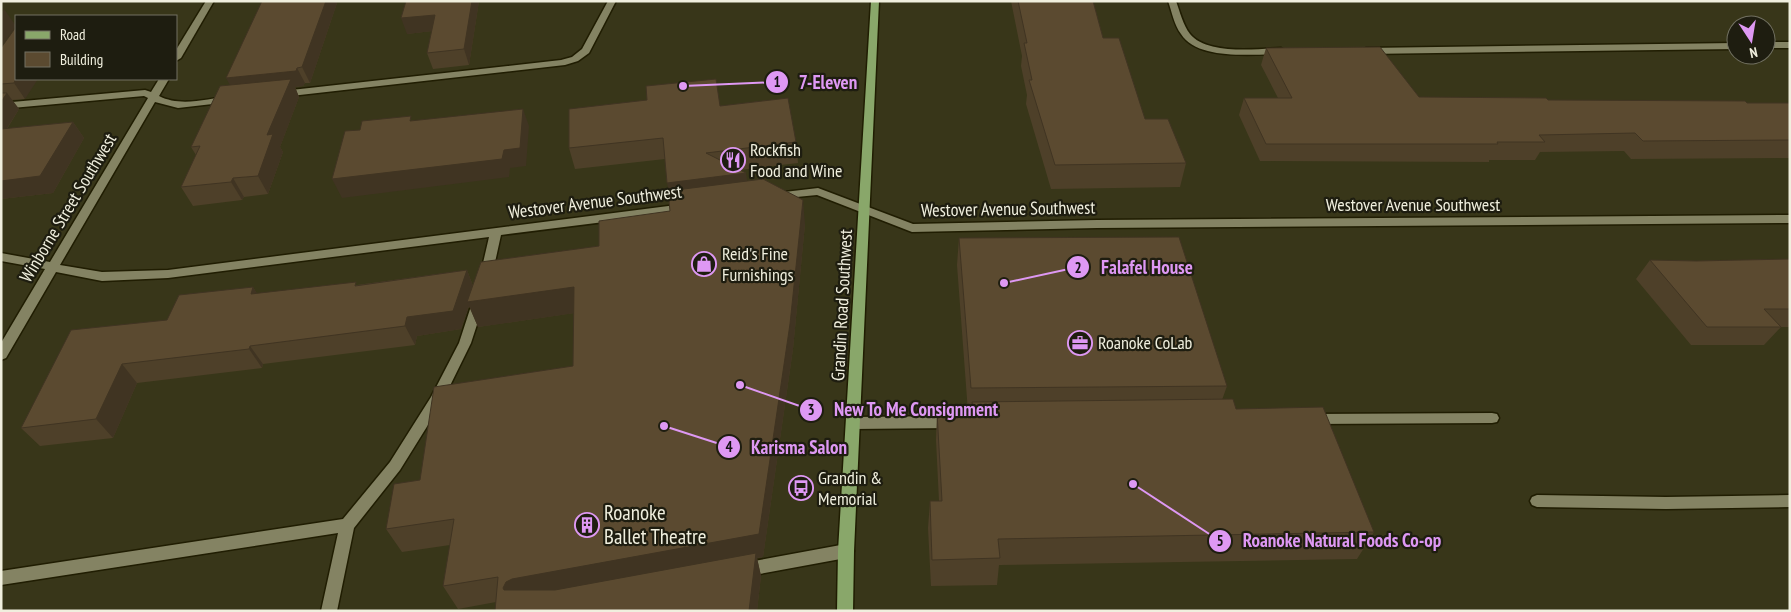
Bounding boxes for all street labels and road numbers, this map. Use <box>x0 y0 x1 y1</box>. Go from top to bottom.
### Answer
street label: Winborne Street Southwest <box>14 129 121 286</box>
street label: Westover Avenue Southwest <box>507 179 683 224</box>
street label: Westover Avenue Southwest <box>1326 193 1500 216</box>
street label: Westover Avenue Southwest <box>921 195 1095 222</box>
street label: Grandin Road Southwest <box>826 228 857 381</box>

